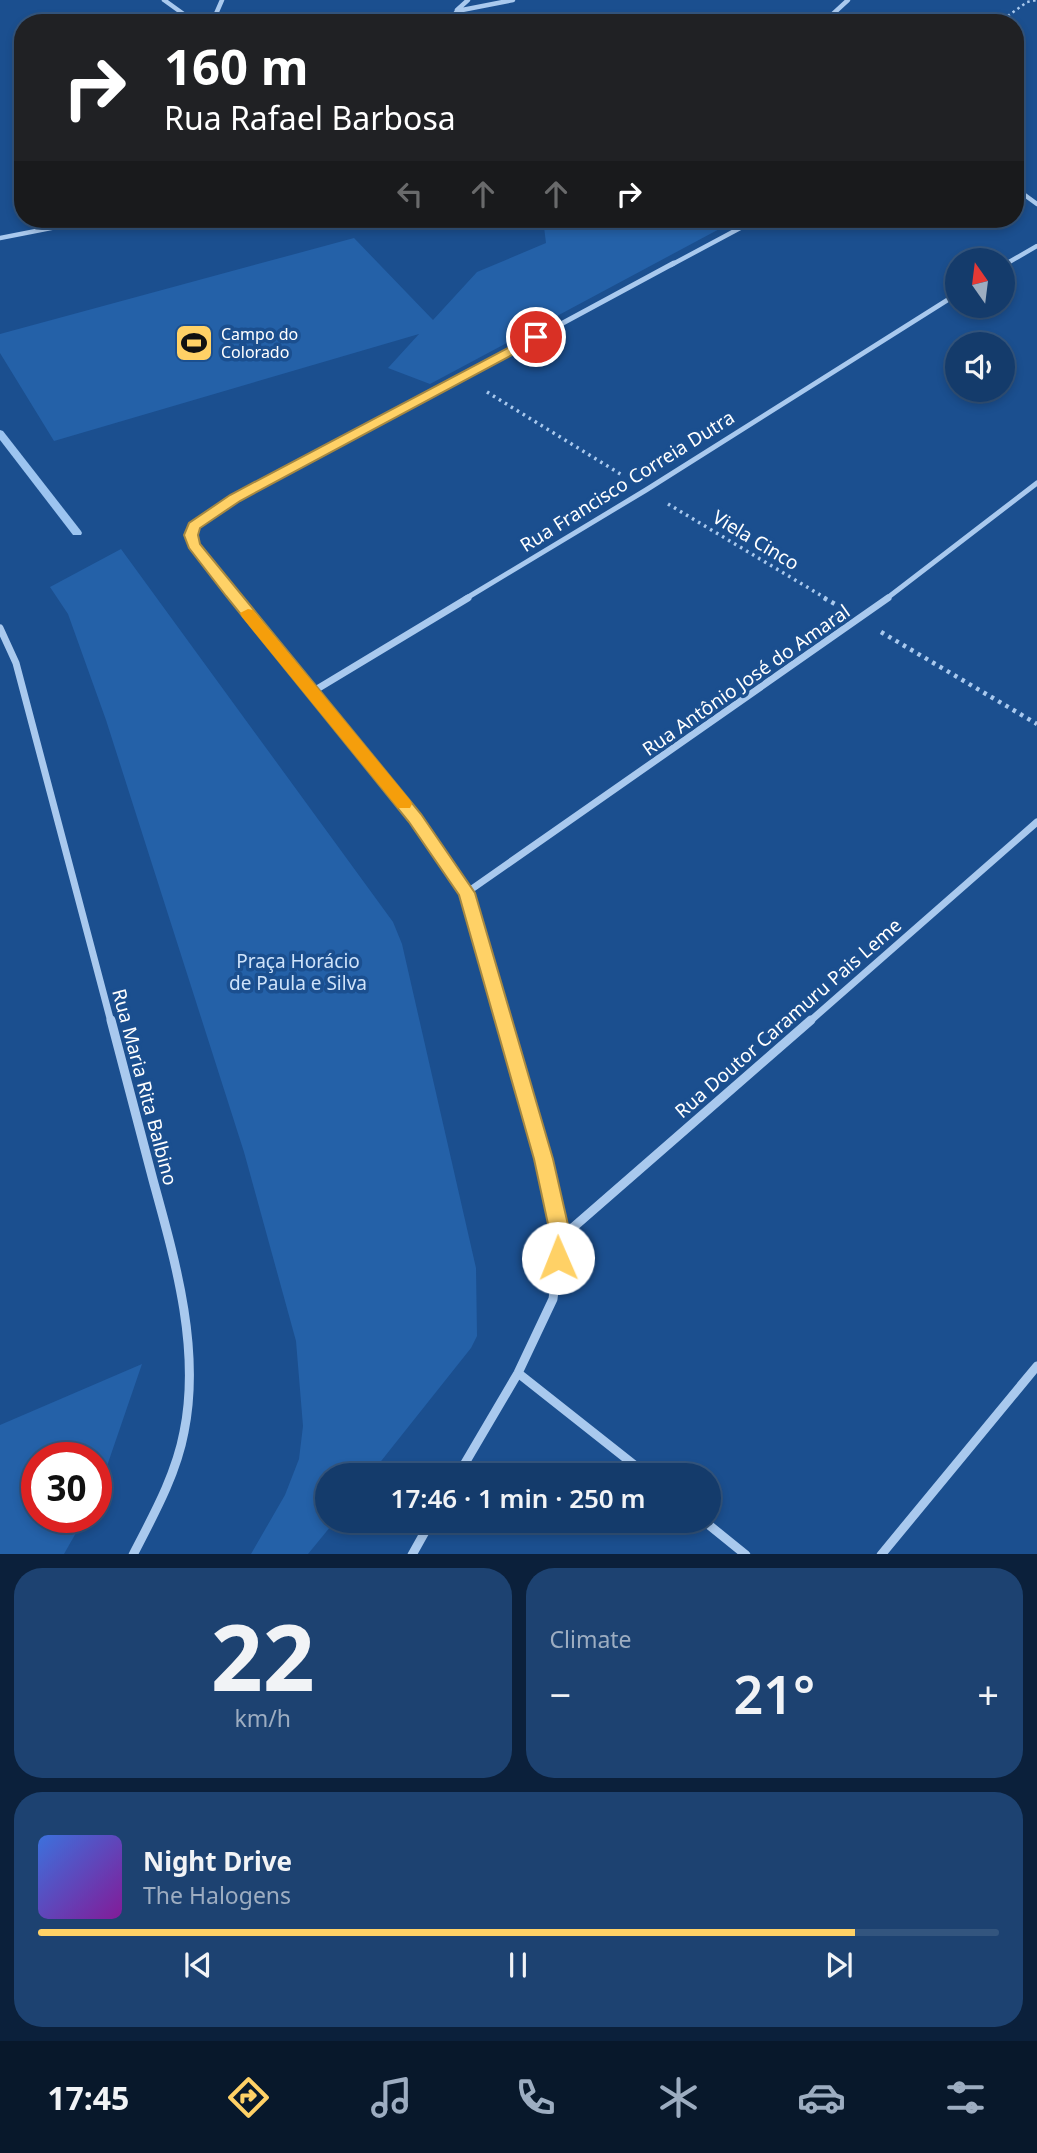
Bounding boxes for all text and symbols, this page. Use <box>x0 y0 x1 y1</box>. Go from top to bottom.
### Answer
text: 160 m <box>164 33 309 99</box>
icon: right <box>49 42 140 133</box>
text: Rua Rafael Barbosa <box>164 96 456 139</box>
icon: left <box>391 175 429 213</box>
icon: ahead <box>464 175 502 213</box>
icon: ahead <box>537 175 575 213</box>
icon: right <box>610 175 648 213</box>
north arrow <box>945 248 1015 318</box>
map controls <box>945 248 1015 402</box>
pin <box>506 307 566 367</box>
icon: arrive <box>517 318 555 356</box>
sports icon: Campo do Colorado <box>173 322 215 364</box>
place label: Campo do Colorado <box>221 323 298 363</box>
button: sound <box>945 332 1015 402</box>
street label: Rua Francisco Correia Dutra <box>515 404 739 558</box>
street label: Viela Cinco <box>708 504 804 576</box>
street label: Rua Antônio José do Amaral <box>637 598 855 762</box>
street label: Rua Doutor Caramuru Pais Leme <box>669 912 907 1124</box>
park label: Praça Horácio de Paula e Silva <box>229 948 367 996</box>
street label: Rua Maria Rita Balbino <box>106 986 184 1188</box>
position arrow <box>521 1221 595 1295</box>
speed limit sign: 30 <box>21 1442 112 1533</box>
text: 17:46 · 1 min · 250 m <box>391 1480 645 1516</box>
text: 22 <box>211 1594 315 1718</box>
text: Climate <box>550 1623 632 1655</box>
text: 21° <box>733 1658 815 1729</box>
text: − <box>550 1668 571 1720</box>
text: + <box>977 1668 999 1720</box>
text: km/h <box>234 1702 291 1734</box>
text: Night Drive <box>143 1843 292 1879</box>
text: The Halogens <box>143 1879 291 1911</box>
icon: previous <box>179 1946 217 1984</box>
icon: pause <box>499 1946 537 1984</box>
icon: next <box>820 1946 858 1984</box>
icon: directions <box>224 2073 273 2122</box>
icon: music <box>367 2073 416 2122</box>
icon: phone <box>511 2073 560 2122</box>
icon: climate <box>654 2073 703 2122</box>
icon: car <box>797 2073 846 2122</box>
icon: filters <box>941 2073 990 2122</box>
text: 17:45 <box>47 2076 129 2119</box>

